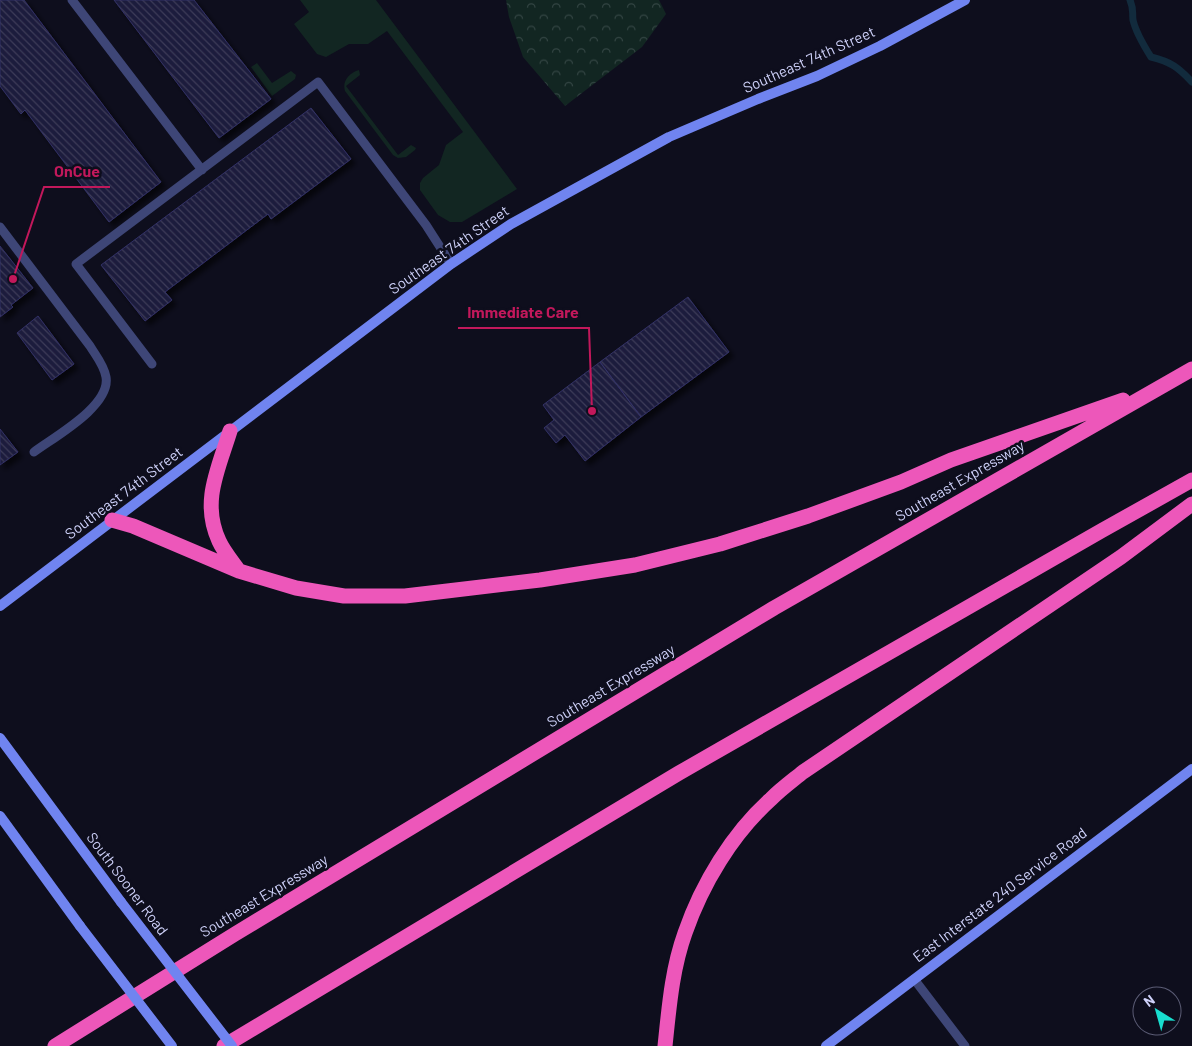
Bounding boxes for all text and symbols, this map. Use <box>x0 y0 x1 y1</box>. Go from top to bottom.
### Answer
street label: Southeast 74th Street <box>740 22 877 96</box>
callout: OnCue <box>44 156 110 187</box>
text: OnCue <box>54 161 100 180</box>
street label: Southeast 74th Street <box>385 201 512 297</box>
callout: Immediate Care <box>458 297 589 328</box>
text: Immediate Care <box>467 302 579 321</box>
street label: Southeast Expressway <box>892 436 1027 525</box>
street label: Southeast 74th Street <box>61 442 186 542</box>
street label: Southeast Expressway <box>543 640 678 731</box>
street label: East Interstate 240 Service Road <box>909 823 1090 965</box>
street label: South Sooner Road <box>83 828 172 938</box>
street label: Southeast Expressway <box>196 850 331 941</box>
north arrow <box>1132 986 1182 1036</box>
text: N <box>1140 991 1158 1010</box>

